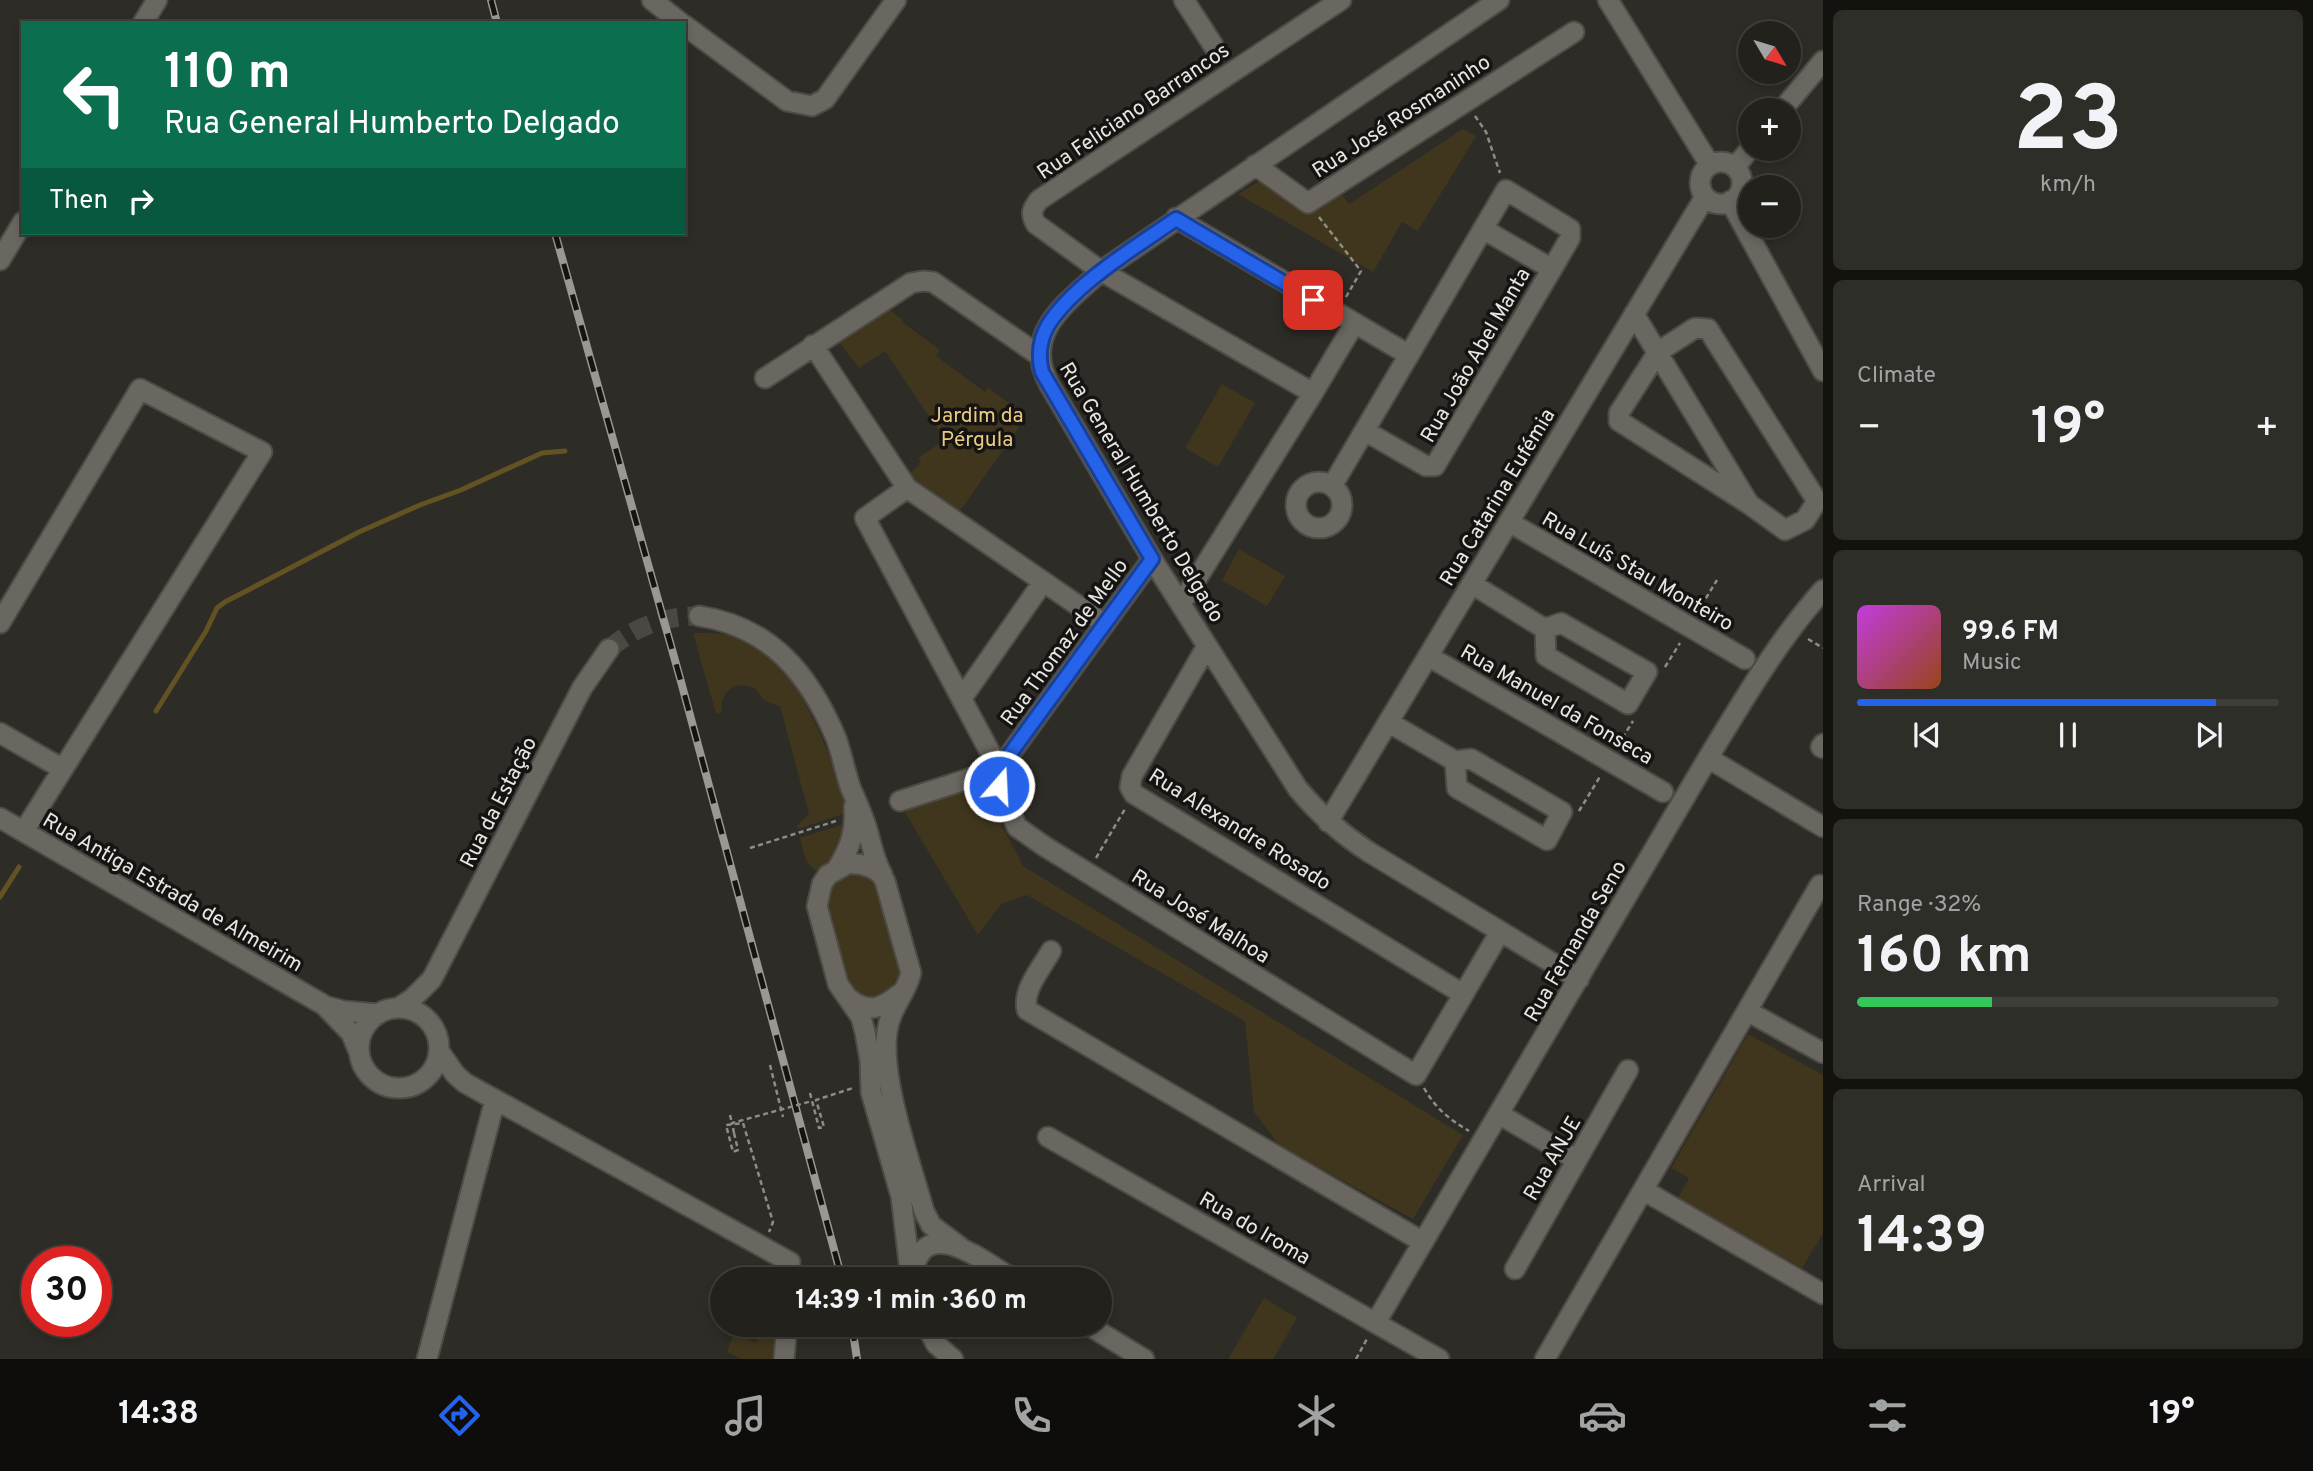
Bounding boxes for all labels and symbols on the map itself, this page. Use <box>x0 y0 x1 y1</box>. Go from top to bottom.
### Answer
north arrow <box>1738 21 1801 84</box>
street label: Rua Feliciano Barrancos <box>1032 38 1235 187</box>
street label: Rua José Rosmaninho <box>1308 49 1496 185</box>
street label: Rua João Abel Manta <box>1415 263 1537 448</box>
pin <box>1283 270 1343 330</box>
street label: Rua General Humberto Delgado <box>1052 358 1229 628</box>
park label: Jardim da Pérgula <box>930 403 1024 454</box>
street label: Rua Catarina Eufémia <box>1435 404 1562 592</box>
street label: Rua Luís Stau Monteiro <box>1537 506 1738 638</box>
street label: Rua Thomaz de Mello <box>995 554 1135 732</box>
street label: Rua Manuel da Fonseca <box>1455 639 1658 772</box>
street label: Rua da Estação <box>455 733 544 873</box>
position arrow <box>962 749 1036 823</box>
street label: Rua Alexandre Rosado <box>1143 763 1335 897</box>
street label: Rua Antiga Estrada de Almeirim <box>37 808 307 979</box>
street label: Rua Fernanda Seno <box>1519 856 1633 1027</box>
street label: Rua José Malhoa <box>1126 864 1275 971</box>
street label: Rua ANJE <box>1518 1112 1588 1206</box>
street label: Rua do Iroma <box>1194 1187 1315 1272</box>
speed limit sign: 30 <box>21 1246 112 1337</box>

